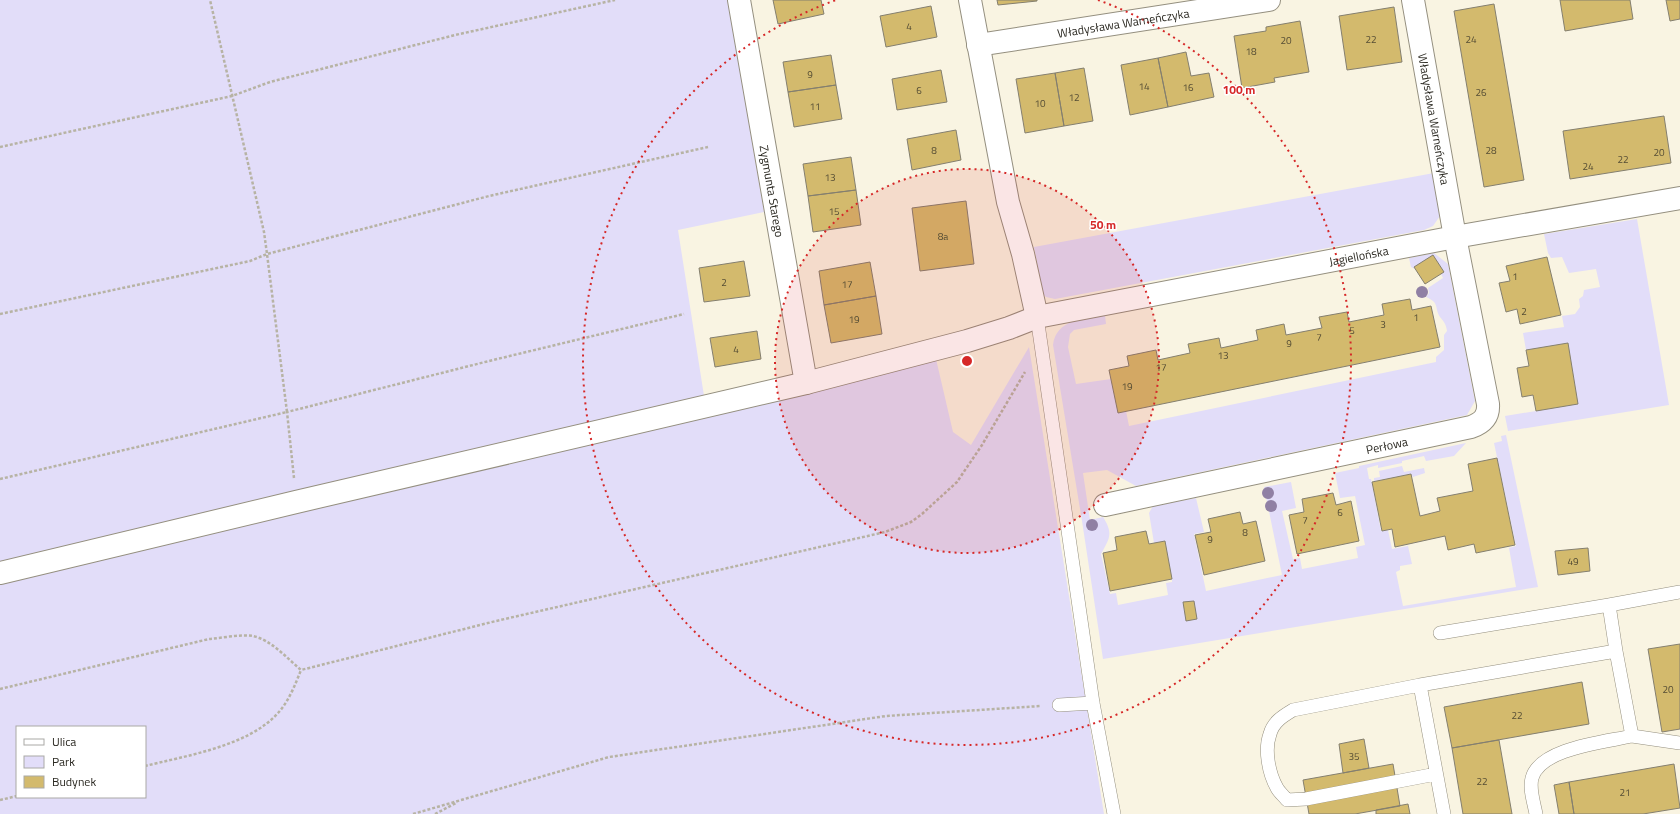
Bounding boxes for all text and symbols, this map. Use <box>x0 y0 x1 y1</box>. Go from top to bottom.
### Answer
street label: Władysława Warneńczyka <box>1056 3 1191 42</box>
house number: 4 <box>906 19 912 34</box>
house number: 22 <box>1365 32 1377 47</box>
house number: 24 <box>1465 32 1477 47</box>
house number: 20 <box>1280 33 1292 48</box>
house number: 18 <box>1245 44 1257 59</box>
street label: Władysława Warneńczyka <box>1413 52 1455 186</box>
house number: 9 <box>807 67 813 82</box>
house number: 14 <box>1138 79 1150 94</box>
house number: 16 <box>1182 80 1194 95</box>
text: 100 m <box>1223 80 1255 99</box>
house number: 6 <box>916 83 922 98</box>
house number: 26 <box>1475 85 1487 100</box>
house number: 12 <box>1068 90 1080 105</box>
house number: 10 <box>1034 96 1046 111</box>
house number: 11 <box>809 99 821 114</box>
house number: 8 <box>931 143 937 158</box>
house number: 28 <box>1485 143 1497 158</box>
street label: Zygmunta Starego <box>755 144 790 239</box>
house number: 20 <box>1653 145 1665 160</box>
house number: 22 <box>1617 152 1629 167</box>
house number: 24 <box>1582 159 1594 174</box>
house number: 13 <box>824 170 836 185</box>
house number: 15 <box>828 204 840 219</box>
text: 50 m <box>1090 215 1116 234</box>
house number: 8a <box>938 229 948 244</box>
street label: Jagiellońska <box>1327 240 1390 270</box>
house number: 1 <box>1512 269 1518 284</box>
house number: 2 <box>721 275 727 290</box>
house number: 17 <box>841 277 853 292</box>
house number: 2 <box>1521 304 1527 319</box>
house number: 1 <box>1413 310 1419 325</box>
house number: 19 <box>848 312 860 327</box>
house number: 3 <box>1380 317 1386 332</box>
house number: 5 <box>1349 323 1355 338</box>
house number: 7 <box>1316 330 1322 345</box>
house number: 9 <box>1286 336 1292 351</box>
house number: 4 <box>733 342 739 357</box>
house number: 13 <box>1217 348 1229 363</box>
centre of rings <box>960 354 974 368</box>
house number: 17 <box>1155 360 1167 375</box>
house number: 19 <box>1121 379 1133 394</box>
street label: Perłowa <box>1364 431 1409 459</box>
house number: 6 <box>1337 505 1343 520</box>
house number: 7 <box>1302 513 1308 528</box>
house number: 8 <box>1242 525 1248 540</box>
house number: 9 <box>1207 532 1213 547</box>
house number: 49 <box>1567 554 1579 569</box>
house number: 20 <box>1662 682 1674 697</box>
house number: 22 <box>1511 708 1523 723</box>
legend <box>16 726 146 798</box>
text: Ulica <box>52 732 76 751</box>
house number: 35 <box>1348 749 1360 764</box>
text: Park <box>52 752 75 771</box>
text: Budynek <box>52 772 96 791</box>
house number: 22 <box>1476 774 1488 789</box>
house number: 21 <box>1619 785 1631 800</box>

